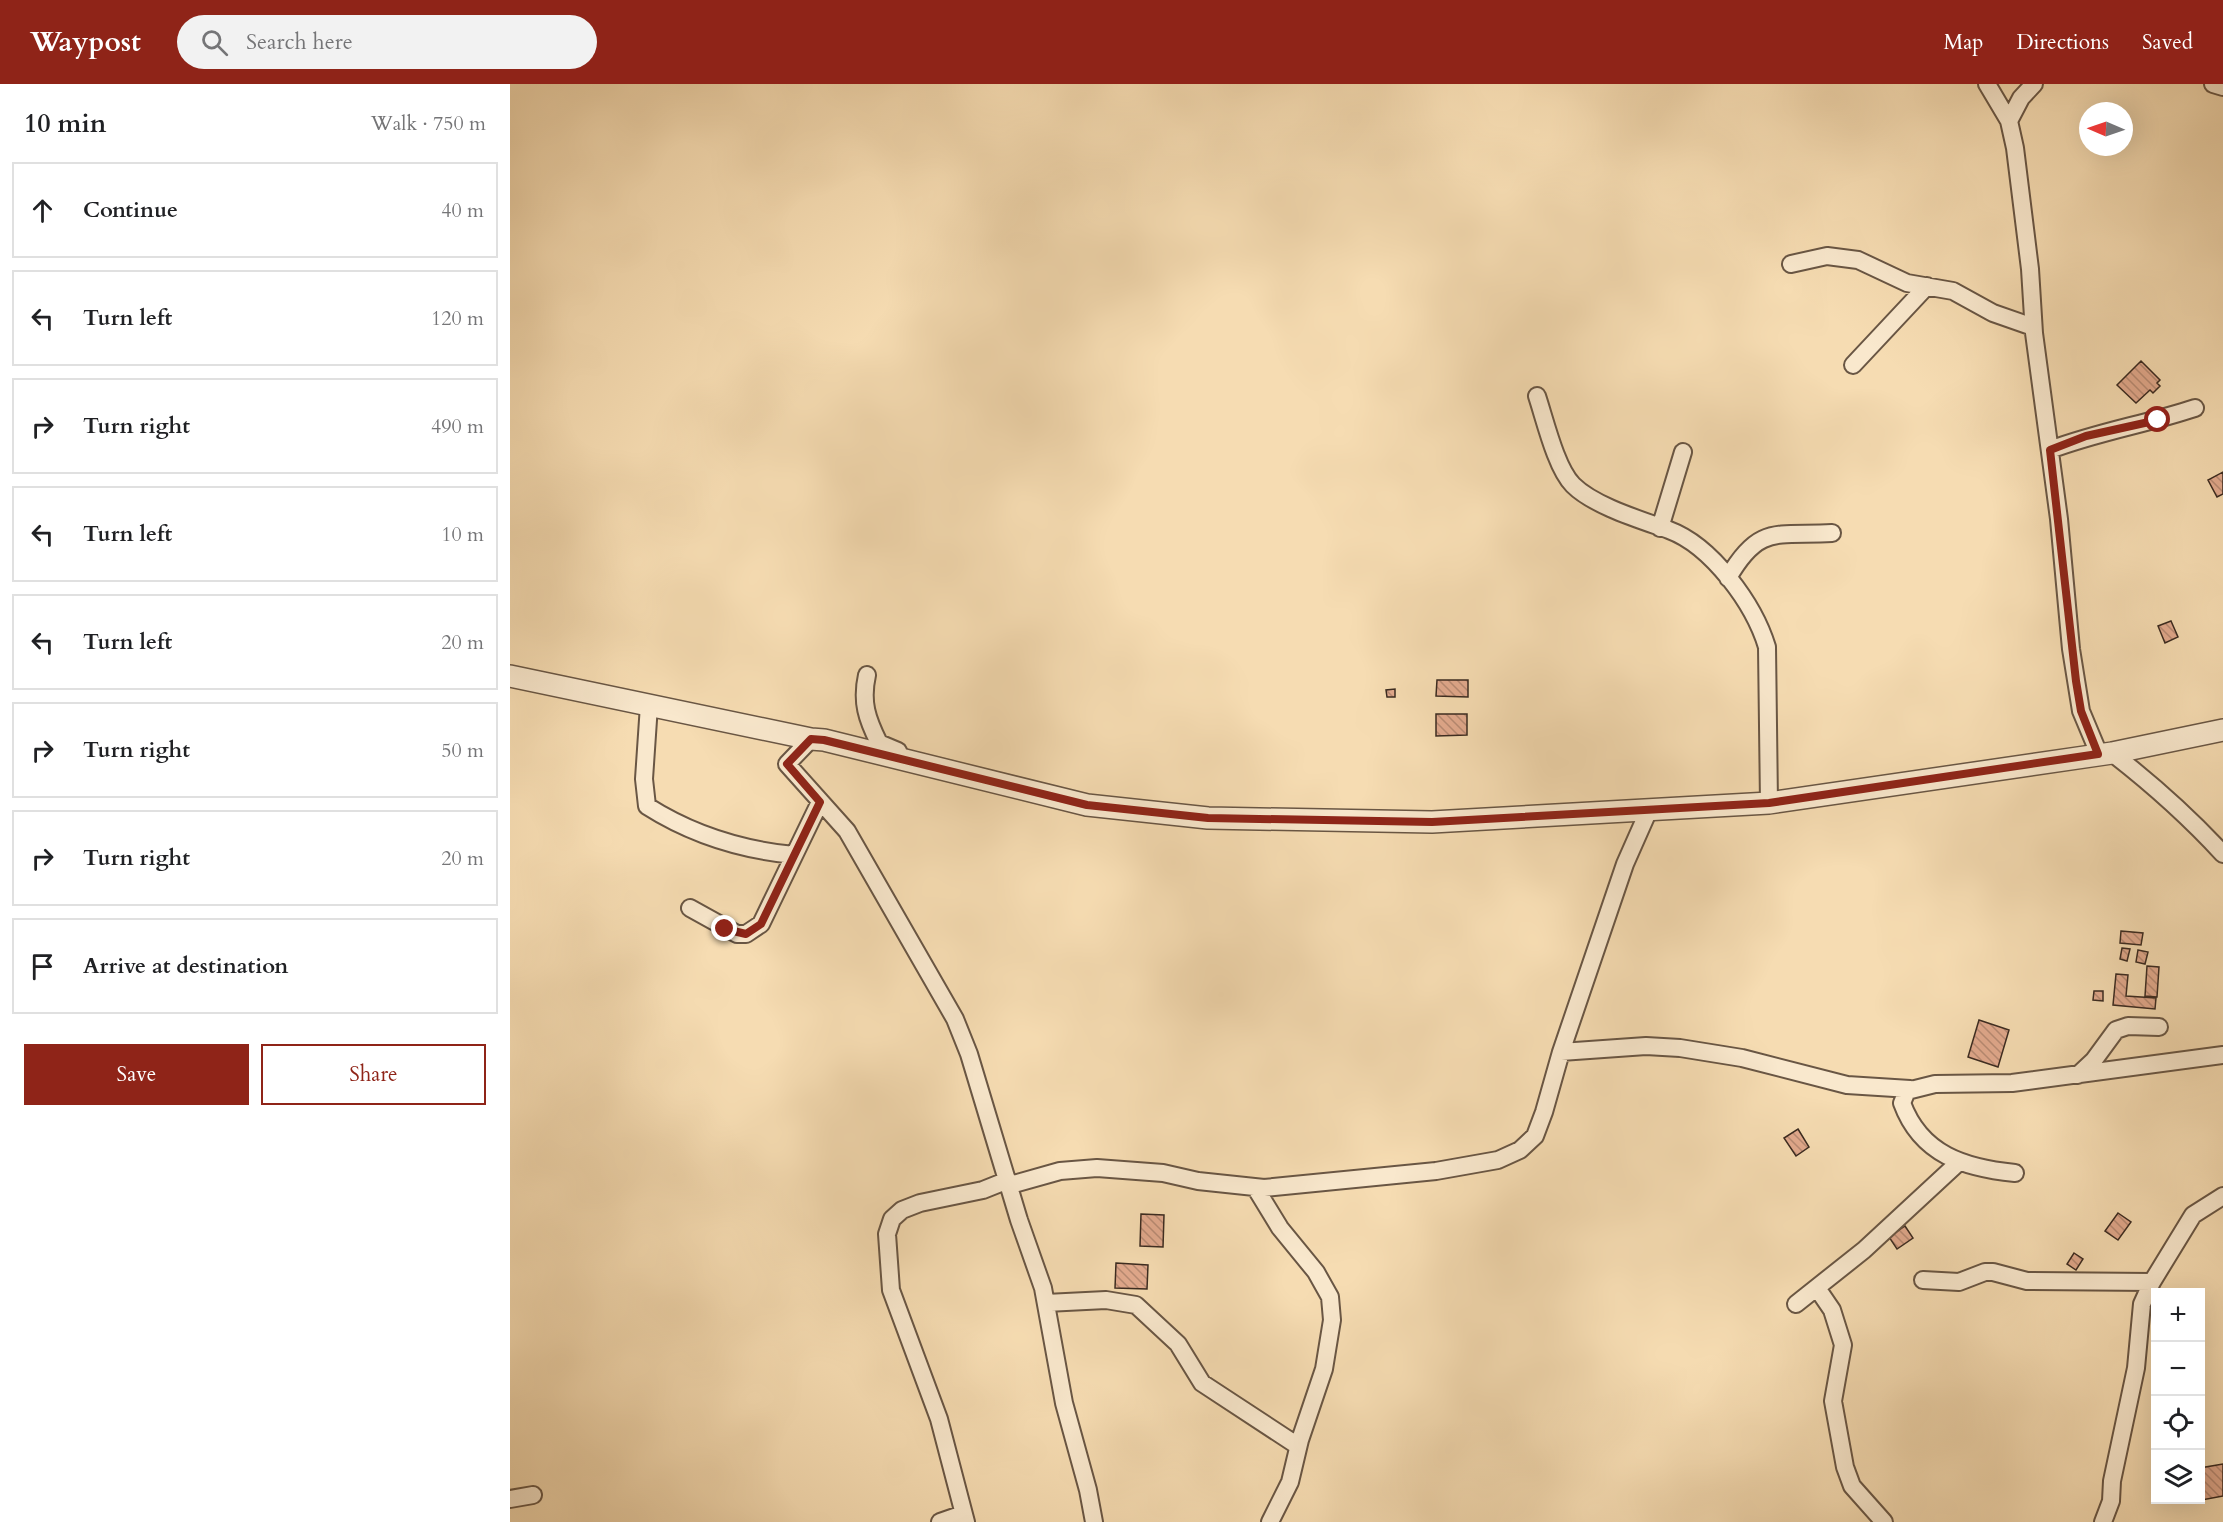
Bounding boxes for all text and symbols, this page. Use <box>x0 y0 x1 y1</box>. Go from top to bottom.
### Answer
search box <box>177 15 597 69</box>
text: Waypost <box>30 23 141 61</box>
icon: search <box>198 26 231 59</box>
text: Search here <box>246 27 353 57</box>
text: Map <box>1943 28 1983 57</box>
text: Directions <box>2016 28 2109 57</box>
text: Saved <box>2142 28 2193 57</box>
north arrow <box>2079 102 2133 156</box>
text: 10 min <box>24 106 107 141</box>
text: Walk · 750 m <box>371 110 486 137</box>
icon: ahead <box>26 194 59 227</box>
text: Continue <box>83 195 178 225</box>
text: 40 m <box>441 197 484 224</box>
icon: left <box>26 302 59 335</box>
text: Turn left <box>83 303 172 333</box>
text: 120 m <box>431 305 484 332</box>
route start <box>2144 406 2170 432</box>
icon: right <box>26 410 59 443</box>
text: Turn right <box>83 411 190 441</box>
text: 490 m <box>431 413 484 440</box>
icon: left <box>26 518 59 551</box>
text: Turn left <box>83 519 172 549</box>
text: 10 m <box>441 521 484 548</box>
icon: left <box>26 626 59 659</box>
text: Turn left <box>83 627 172 657</box>
text: 20 m <box>441 629 484 656</box>
icon: right <box>26 734 59 767</box>
text: Turn right <box>83 735 190 765</box>
text: 50 m <box>441 737 484 764</box>
icon: right <box>26 842 59 875</box>
text: Turn right <box>83 843 190 873</box>
text: 20 m <box>441 845 484 872</box>
route end <box>711 915 737 941</box>
icon: arrive <box>26 950 59 983</box>
text: Arrive at destination <box>83 951 288 981</box>
button: Save <box>24 1044 249 1105</box>
button: Share <box>261 1044 486 1105</box>
map controls <box>2151 1288 2205 1504</box>
button: + <box>2151 1288 2205 1342</box>
button: − <box>2151 1342 2205 1396</box>
button: locate <box>2151 1396 2205 1450</box>
button: layers <box>2151 1450 2205 1504</box>

